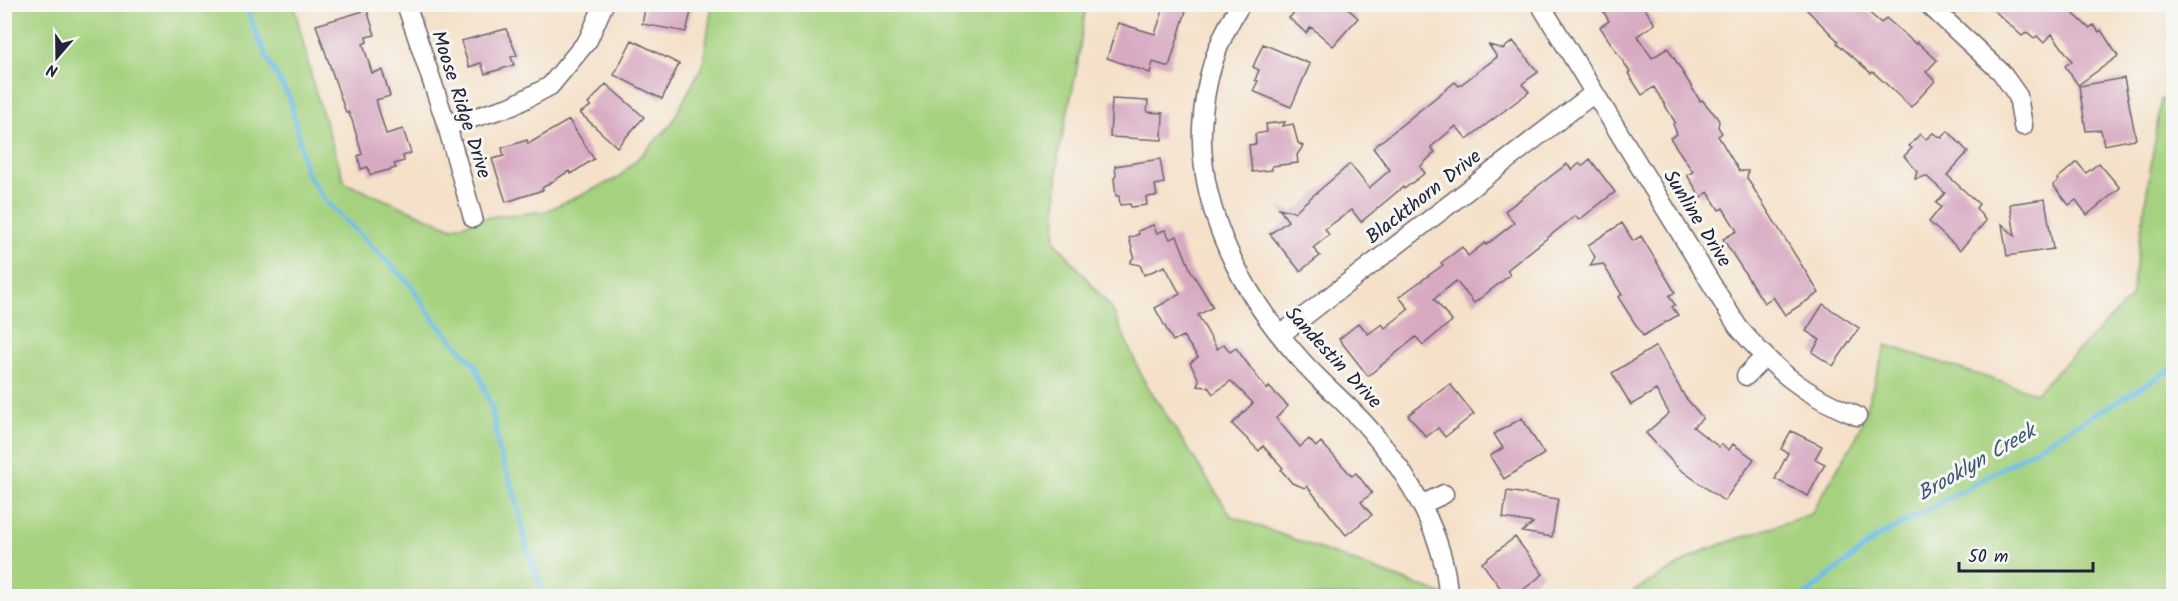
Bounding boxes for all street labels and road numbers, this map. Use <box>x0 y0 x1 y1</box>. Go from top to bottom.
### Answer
street label: Moose Ridge Drive <box>421 26 499 183</box>
street label: Blackthorn Drive <box>1359 142 1489 253</box>
street label: Sunline Drive <box>1654 164 1739 274</box>
street label: Sandestin Drive <box>1276 300 1389 417</box>

